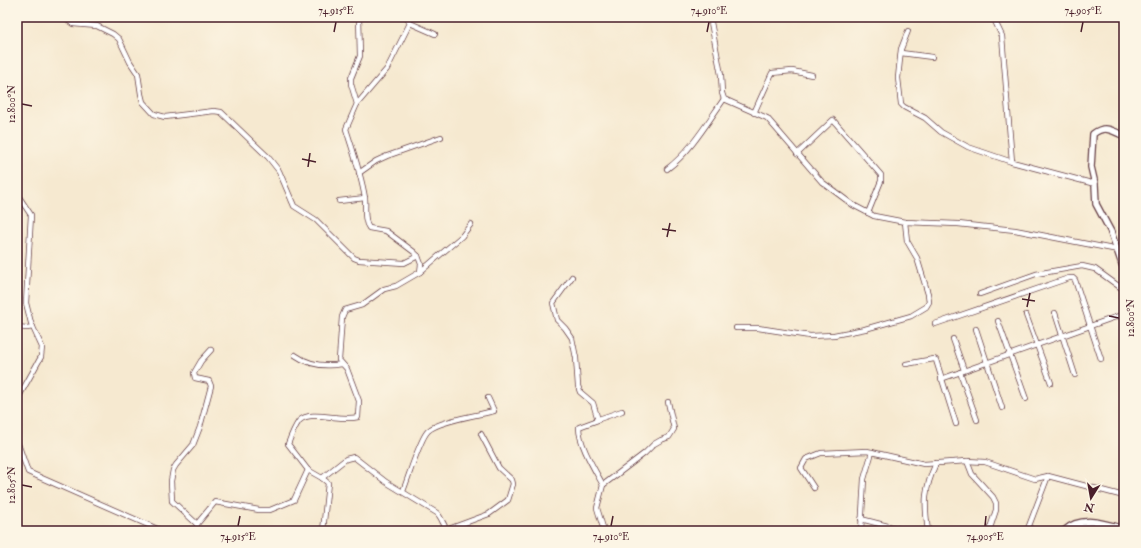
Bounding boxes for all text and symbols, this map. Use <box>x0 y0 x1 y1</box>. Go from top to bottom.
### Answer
text: 74.915°E <box>318 5 354 17</box>
text: 74.910°E <box>691 5 727 17</box>
text: 74.905°E <box>1064 5 1102 17</box>
text: 12.800°N <box>6 85 18 123</box>
text: 12.800°N <box>1125 299 1137 337</box>
text: 12.805°N <box>6 466 18 504</box>
north arrow <box>1071 478 1111 518</box>
text: N <box>1082 500 1096 515</box>
text: 74.915°E <box>220 531 256 543</box>
text: 74.910°E <box>593 531 629 543</box>
text: 74.905°E <box>966 531 1004 543</box>

